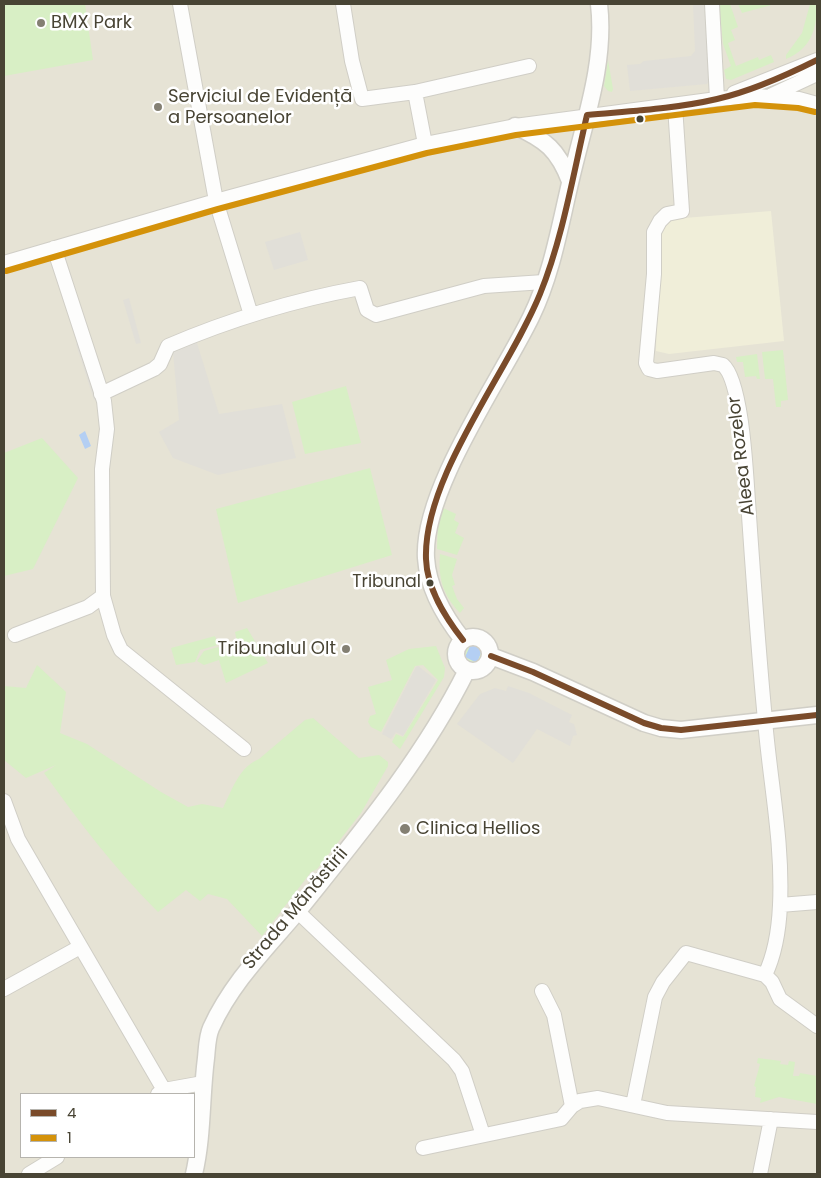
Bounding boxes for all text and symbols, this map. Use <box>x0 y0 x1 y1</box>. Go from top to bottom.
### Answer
place label: BMX Park <box>51 12 132 34</box>
marker: BMX Park <box>35 17 47 29</box>
place label: Serviciul de Evidență a Persoanelor <box>168 86 353 128</box>
marker: Serviciul de Evidență a Persoanelor <box>152 101 164 113</box>
unlabelled marker <box>635 114 645 124</box>
street label: Aleea Rozelor <box>724 395 760 517</box>
place label: Tribunal <box>352 573 421 593</box>
marker: Tribunal <box>425 578 435 588</box>
place label: Tribunalul Olt <box>217 638 336 660</box>
marker: Tribunalul Olt <box>340 643 352 655</box>
place label: Clinica Hellios <box>416 818 540 840</box>
marker: Clinica Hellios <box>398 822 412 836</box>
street label: Strada Mănăstirii <box>239 844 353 974</box>
legend <box>20 1093 195 1158</box>
text: 4 <box>67 1102 76 1123</box>
text: 1 <box>67 1127 72 1148</box>

